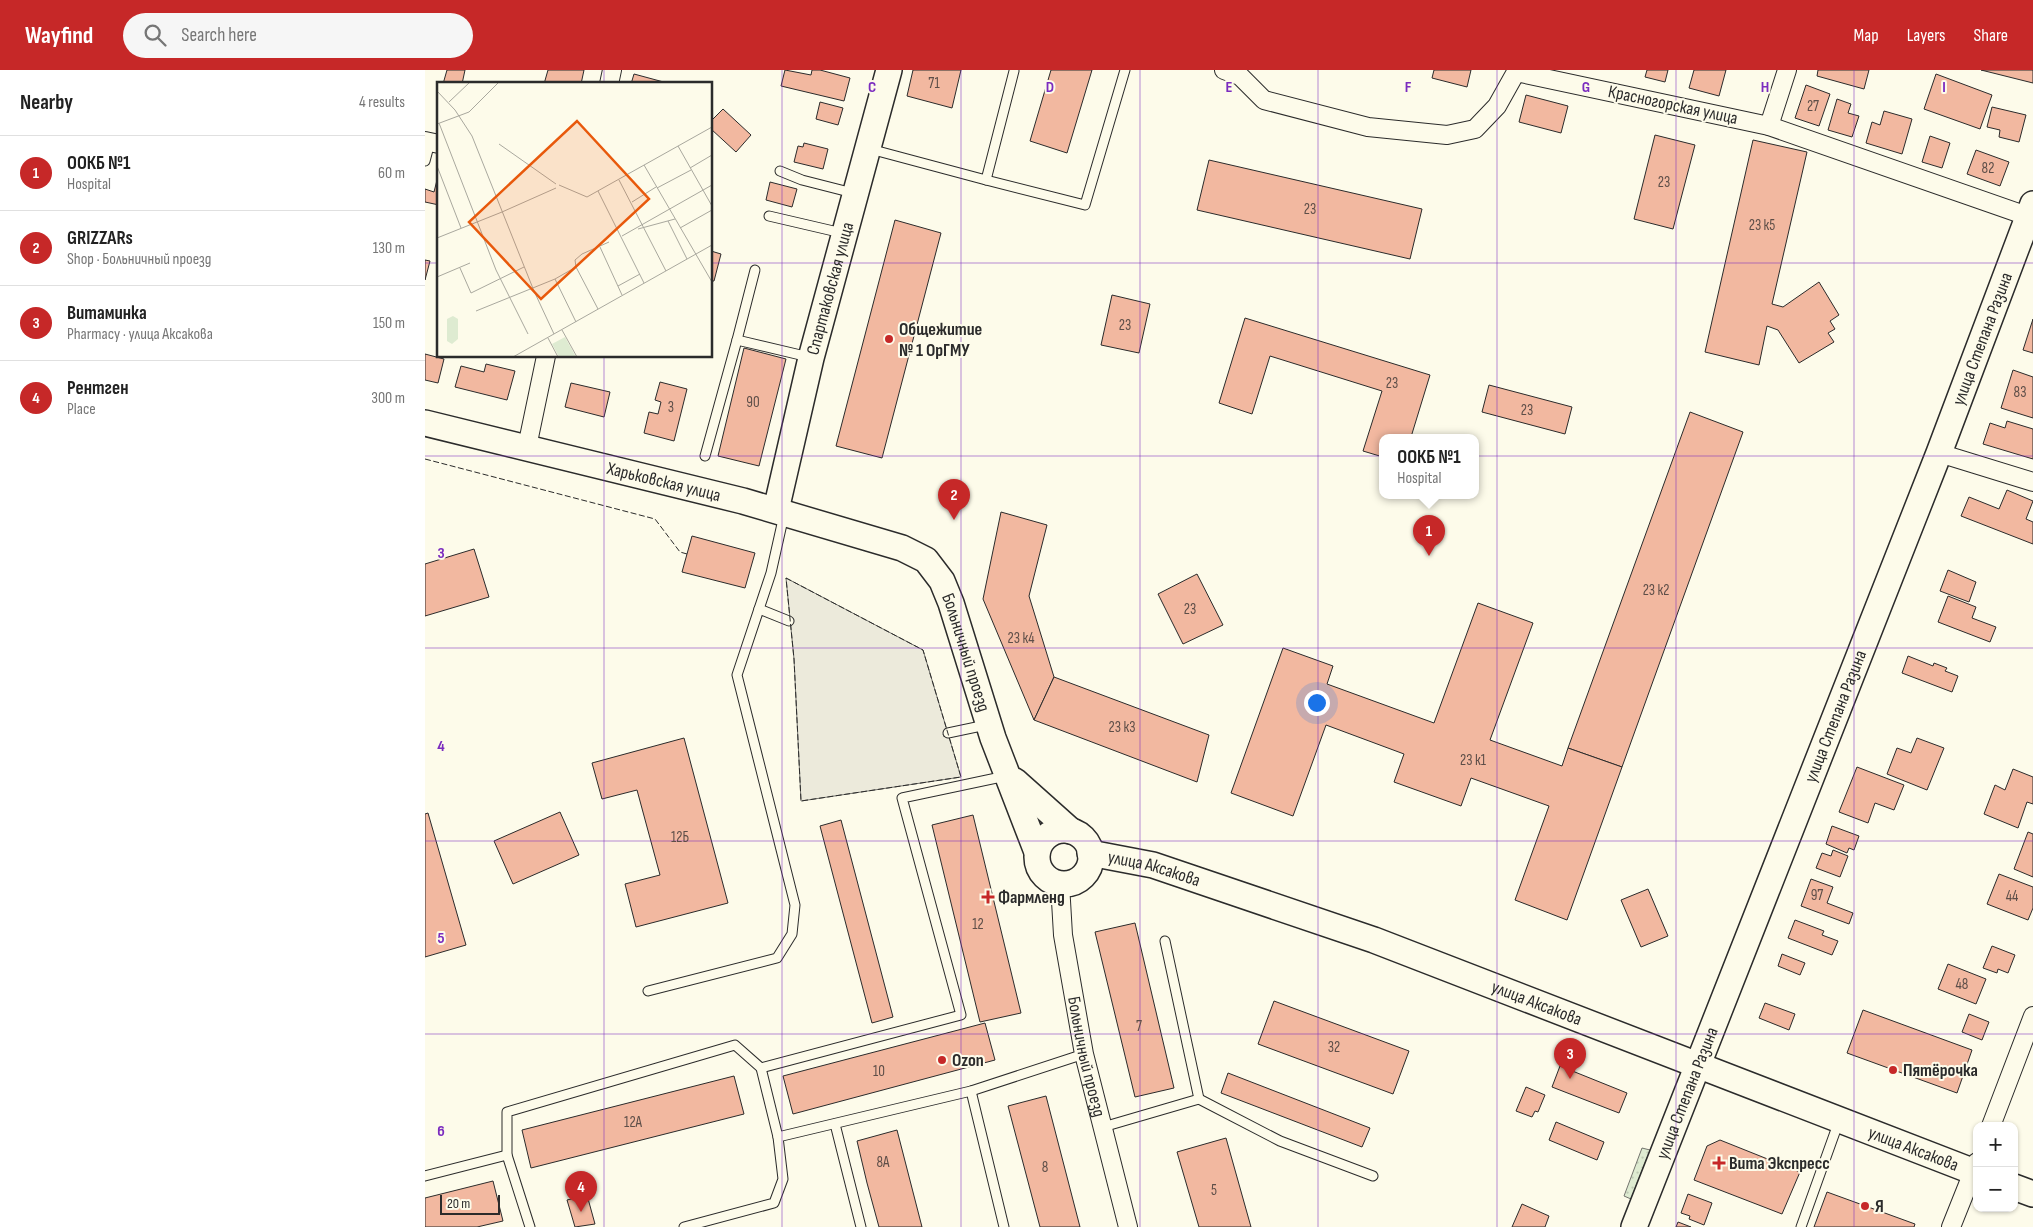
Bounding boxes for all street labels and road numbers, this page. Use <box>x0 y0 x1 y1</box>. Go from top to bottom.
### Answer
street label: Красногорская улица <box>1606 81 1740 129</box>
street label: Спартаковская улица <box>802 220 858 357</box>
street label: улица Степана Разина <box>1948 269 2017 408</box>
street label: Харьковская улица <box>604 457 723 506</box>
street label: Больничный проезд <box>938 590 995 714</box>
street label: улица Степана Разина <box>1800 647 1871 785</box>
street label: улица Аксакова <box>1106 846 1203 891</box>
street label: улица Аксакова <box>1489 976 1585 1030</box>
street label: Больничный проезд <box>1064 995 1110 1119</box>
street label: улица Степана Разина <box>1651 1024 1722 1162</box>
street label: улица Аксакова <box>1865 1122 1962 1175</box>

